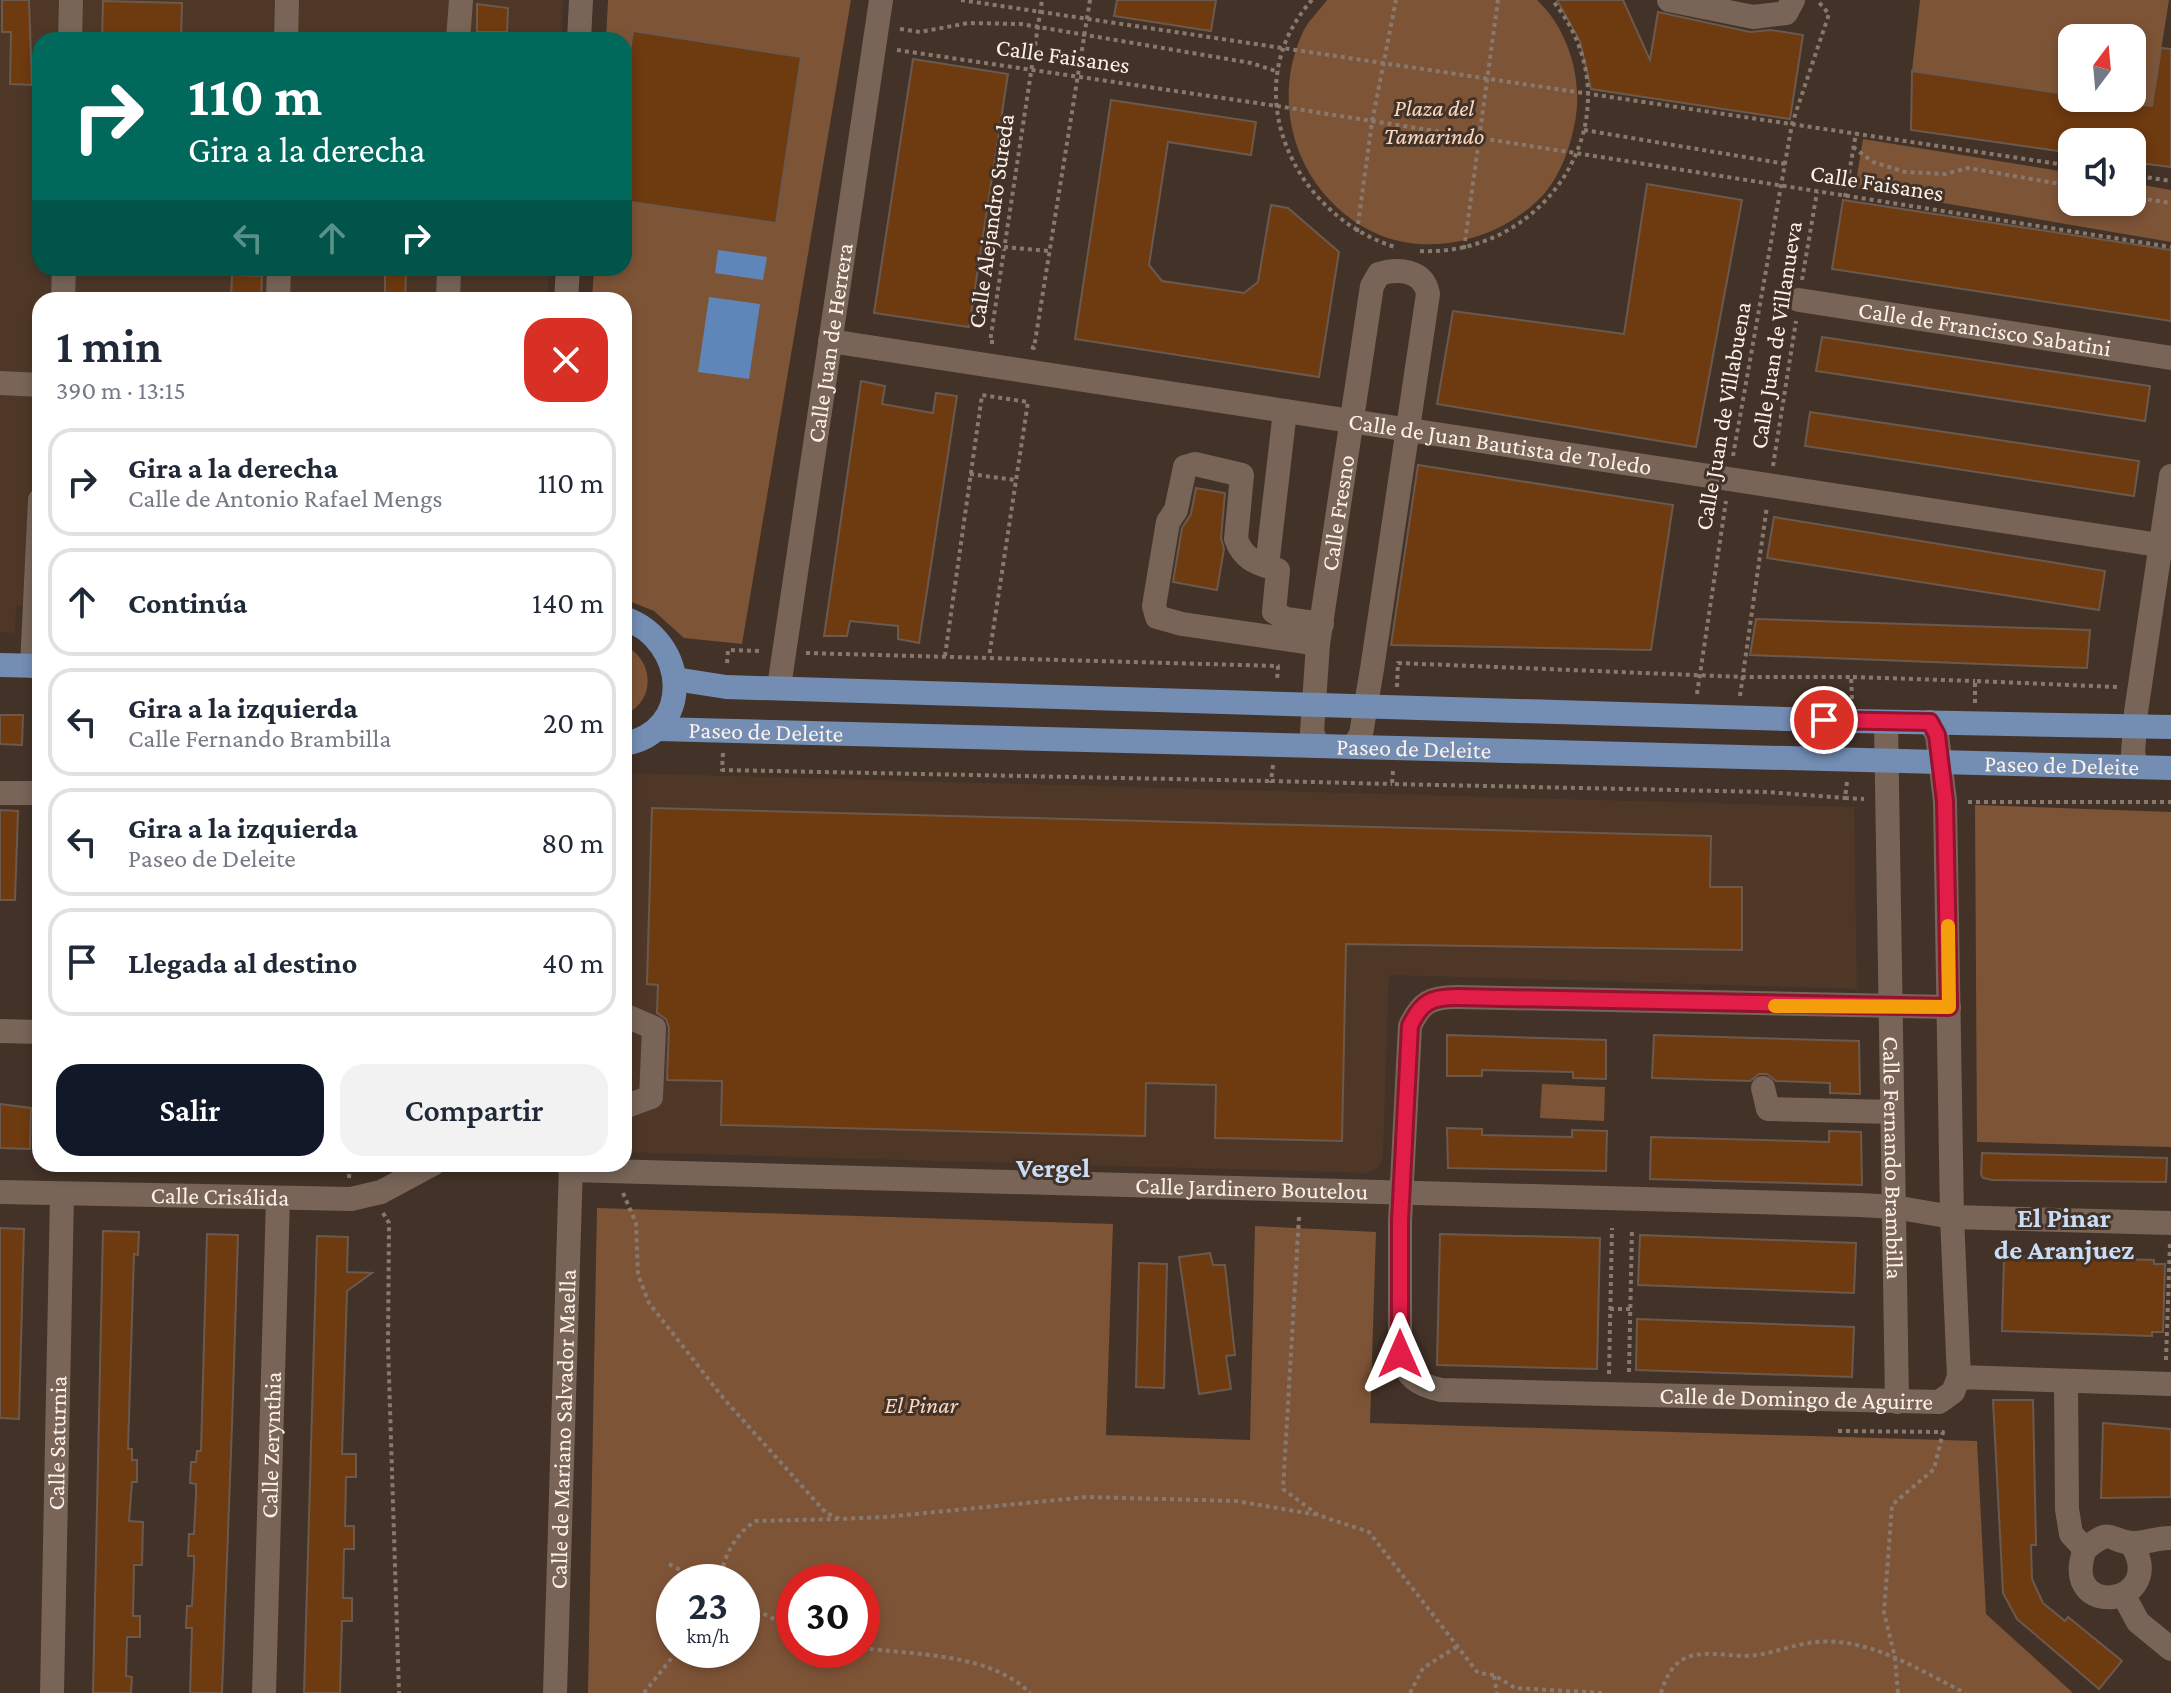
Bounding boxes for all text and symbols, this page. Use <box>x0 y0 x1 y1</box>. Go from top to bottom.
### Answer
north arrow <box>2058 24 2146 112</box>
map controls <box>2058 24 2146 216</box>
street label: Calle Faisanes <box>994 33 1132 78</box>
icon: right <box>56 64 160 168</box>
text: 110 m <box>188 65 322 127</box>
park label: Plaza del Tamarindo <box>1384 94 1484 149</box>
street label: Calle Alejandro Sureda <box>962 112 1019 330</box>
button: sound <box>2058 128 2146 216</box>
text: Gira a la derecha <box>188 130 425 170</box>
street label: Calle Faisanes <box>1808 159 1946 206</box>
icon: left <box>226 216 270 260</box>
icon: ahead <box>310 216 354 260</box>
icon: right <box>394 216 438 260</box>
street label: Calle Juan de Villanueva <box>1744 219 1807 451</box>
street label: Calle Juan de Herrera <box>801 241 858 444</box>
street label: Calle de Francisco Sabatini <box>1857 295 2113 361</box>
street label: Calle Juan de Villabuena <box>1689 299 1756 532</box>
button: close <box>524 318 608 402</box>
text: 1 min <box>56 319 163 372</box>
text: 390 m · 13:15 <box>56 376 186 405</box>
street label: Calle de Juan Bautista de Toledo <box>1347 407 1654 480</box>
text: Gira a la derecha <box>128 451 338 484</box>
street label: Calle Fresno <box>1315 453 1359 573</box>
icon: right <box>60 460 104 504</box>
text: 110 m <box>537 466 604 499</box>
text: Calle de Antonio Rafael Mengs <box>128 484 443 513</box>
icon: ahead <box>60 580 104 624</box>
text: Continúa <box>128 586 247 619</box>
text: 140 m <box>532 586 604 619</box>
pin <box>1790 686 1858 754</box>
text: Gira a la izquierda <box>128 691 358 724</box>
icon: arrive <box>1802 698 1846 742</box>
icon: left <box>60 700 104 744</box>
text: 20 m <box>543 706 604 739</box>
street label: Paseo de Deleite <box>688 716 844 747</box>
text: Calle Fernando Brambilla <box>128 724 391 753</box>
street label: Paseo de Deleite <box>1336 732 1492 763</box>
street label: Paseo de Deleite <box>1984 749 2139 780</box>
text: Gira a la izquierda <box>128 811 358 844</box>
icon: left <box>60 820 104 864</box>
text: 80 m <box>541 826 604 859</box>
text: Paseo de Deleite <box>128 844 296 873</box>
icon: arrive <box>60 940 104 984</box>
text: Llegada al destino <box>128 946 357 979</box>
text: 40 m <box>542 946 604 979</box>
street label: Calle Fernando Brambilla <box>1878 1036 1909 1280</box>
button: Salir <box>56 1064 324 1156</box>
button: Compartir <box>340 1064 608 1156</box>
district label: Vergel <box>1015 1152 1090 1183</box>
street label: Calle Jardinero Boutelou <box>1135 1171 1369 1205</box>
street label: Calle Crisálida <box>150 1181 290 1211</box>
district label: El Pinar de Aranjuez <box>1994 1202 2134 1265</box>
street label: Calle de Mariano Salvador Maella <box>544 1269 581 1590</box>
position arrow <box>1358 1312 1442 1396</box>
street label: Calle Zerynthia <box>255 1371 286 1519</box>
street label: Calle Saturnia <box>42 1375 71 1511</box>
street label: Calle de Domingo de Aguirre <box>1659 1381 1933 1415</box>
park label: El Pinar <box>884 1391 959 1418</box>
speed limit sign: 30 <box>776 1564 880 1668</box>
text: 23 <box>688 1583 728 1628</box>
text: km/h <box>686 1625 730 1647</box>

